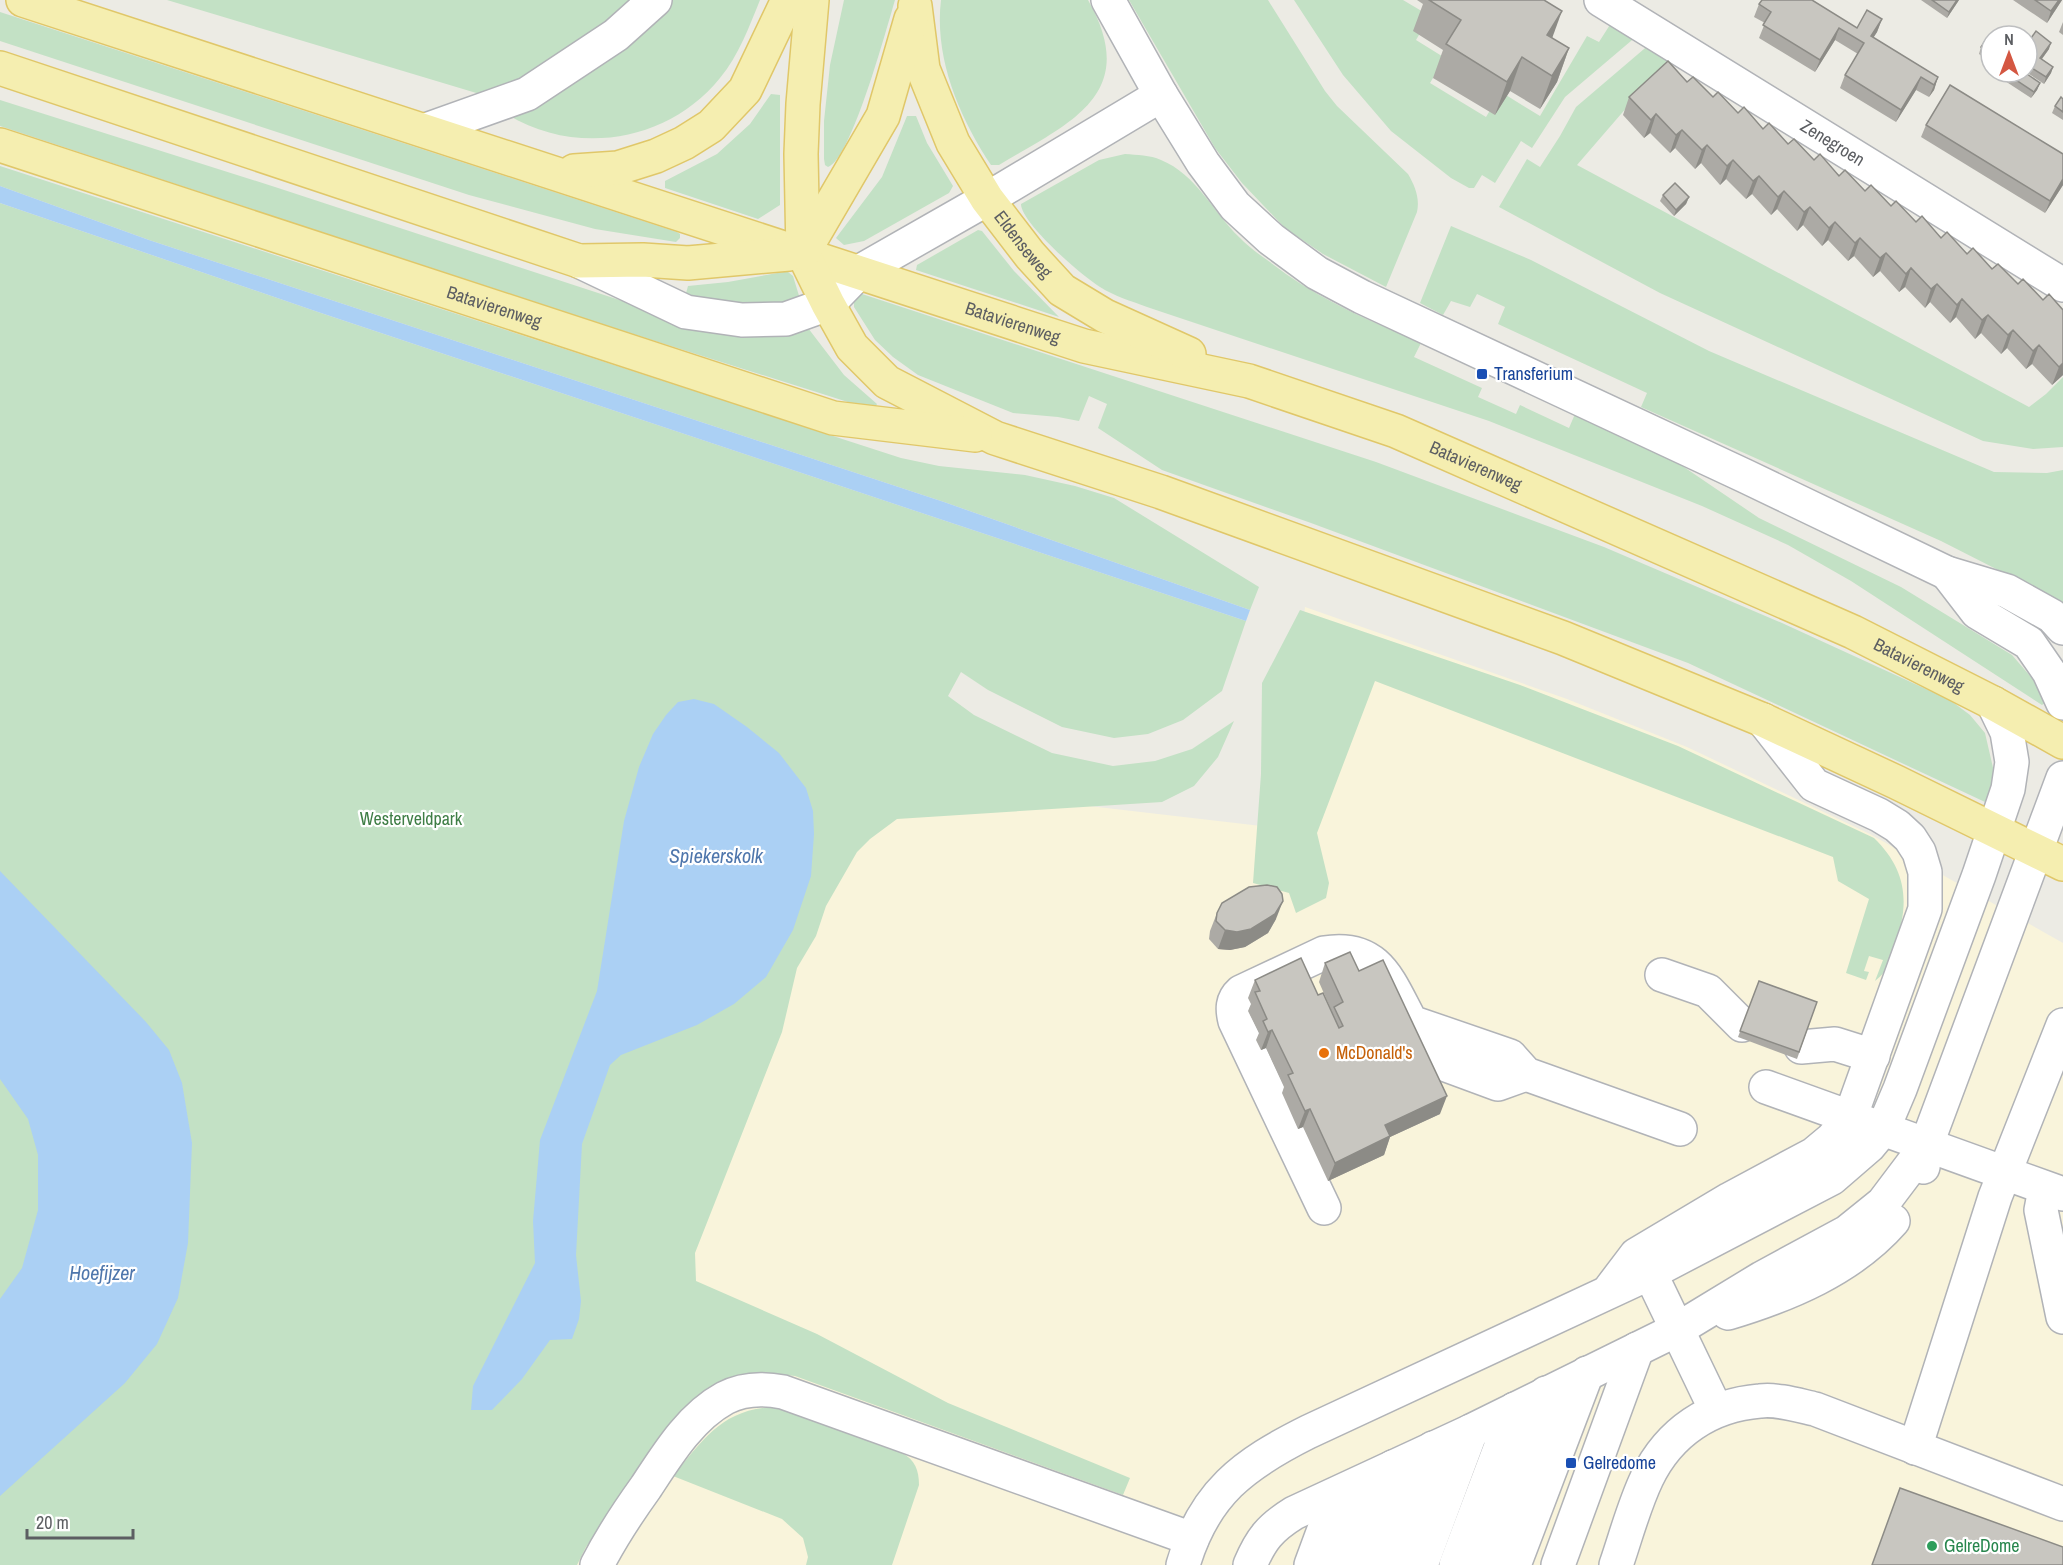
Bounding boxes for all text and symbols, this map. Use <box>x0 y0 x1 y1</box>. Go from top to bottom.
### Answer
north arrow <box>1979 24 2039 84</box>
text: N <box>2004 28 2014 50</box>
street label: Zenegroen <box>1796 113 1870 172</box>
street label: Eldenseweg <box>988 205 1059 284</box>
street label: Batavierenweg <box>444 279 546 334</box>
street label: Batavierenweg <box>962 295 1064 350</box>
place label: Transferium <box>1494 361 1573 386</box>
marker: Transferium <box>1475 367 1489 381</box>
street label: Batavierenweg <box>1426 434 1527 497</box>
street label: Batavierenweg <box>1869 631 1969 699</box>
park label: Westerveldpark <box>360 806 463 831</box>
water label: Spiekerskolk <box>669 842 764 869</box>
place label: McDonald's <box>1336 1040 1413 1065</box>
marker: McDonald's <box>1317 1046 1331 1060</box>
water label: Hoefijzer <box>69 1259 135 1286</box>
place label: Gelredome <box>1583 1450 1656 1475</box>
marker: Gelredome <box>1564 1456 1578 1470</box>
scale bar <box>27 1502 134 1540</box>
text: 20 m <box>36 1510 69 1535</box>
place label: GelreDome <box>1944 1533 2019 1558</box>
marker: GelreDome <box>1925 1539 1939 1553</box>

